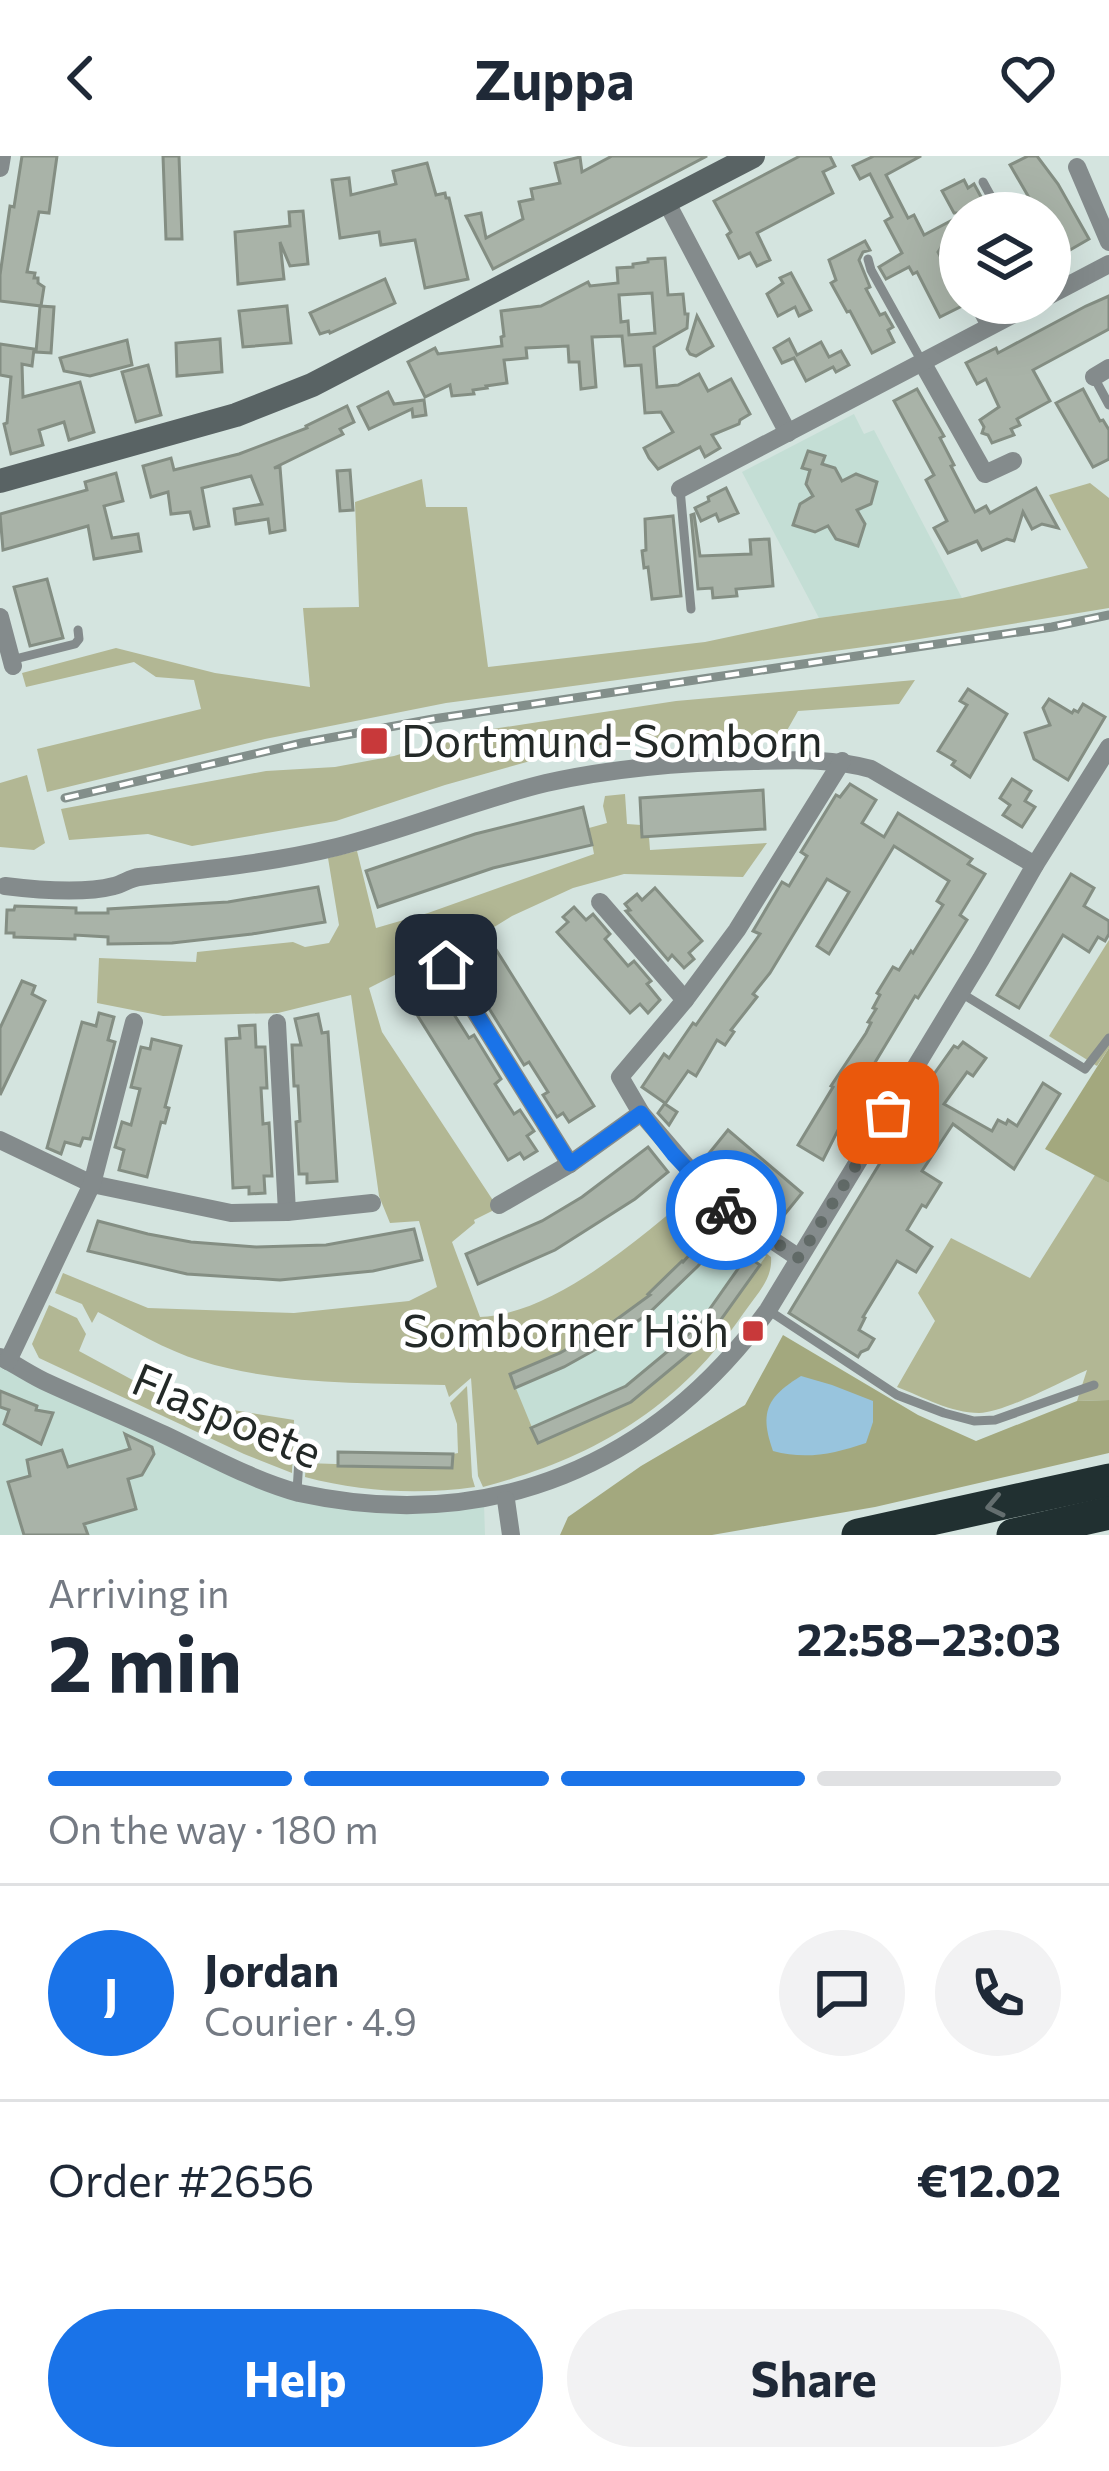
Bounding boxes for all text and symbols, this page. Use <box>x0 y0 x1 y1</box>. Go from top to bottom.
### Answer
icon: back <box>48 45 114 111</box>
text: Zuppa <box>474 45 635 111</box>
icon: heart <box>995 45 1061 111</box>
map controls <box>939 192 1071 324</box>
button: layers <box>939 192 1071 324</box>
place label: Dortmund-Somborn <box>401 711 822 766</box>
marker: Dortmund-Somborn <box>358 725 390 757</box>
pin <box>395 914 497 1016</box>
icon: home <box>413 932 479 998</box>
pin <box>837 1062 939 1164</box>
icon: bag <box>855 1080 921 1146</box>
courier <box>666 1150 786 1270</box>
icon: bike <box>693 1177 759 1243</box>
place label: Somborner Höh <box>402 1301 729 1356</box>
marker: Somborner Höh <box>740 1318 766 1344</box>
street label: Flaspoete <box>125 1349 331 1478</box>
one-way arrow <box>986 1493 1006 1518</box>
text: Arriving in <box>48 1568 229 1616</box>
text: 22:58–23:03 <box>797 1610 1061 1665</box>
text: 2 min <box>48 1613 242 1708</box>
text: On the way · 180 m <box>48 1804 378 1852</box>
button: chat <box>779 1930 905 2056</box>
button: phone <box>935 1930 1061 2056</box>
text: Jordan <box>204 1941 339 1996</box>
text: J <box>104 1965 118 2020</box>
text: Courier · 4.9 <box>204 1996 417 2044</box>
text: Order #2656 <box>48 2151 314 2206</box>
text: €12.02 <box>917 2151 1061 2206</box>
button: Help <box>48 2309 543 2447</box>
button: Share <box>567 2309 1061 2447</box>

